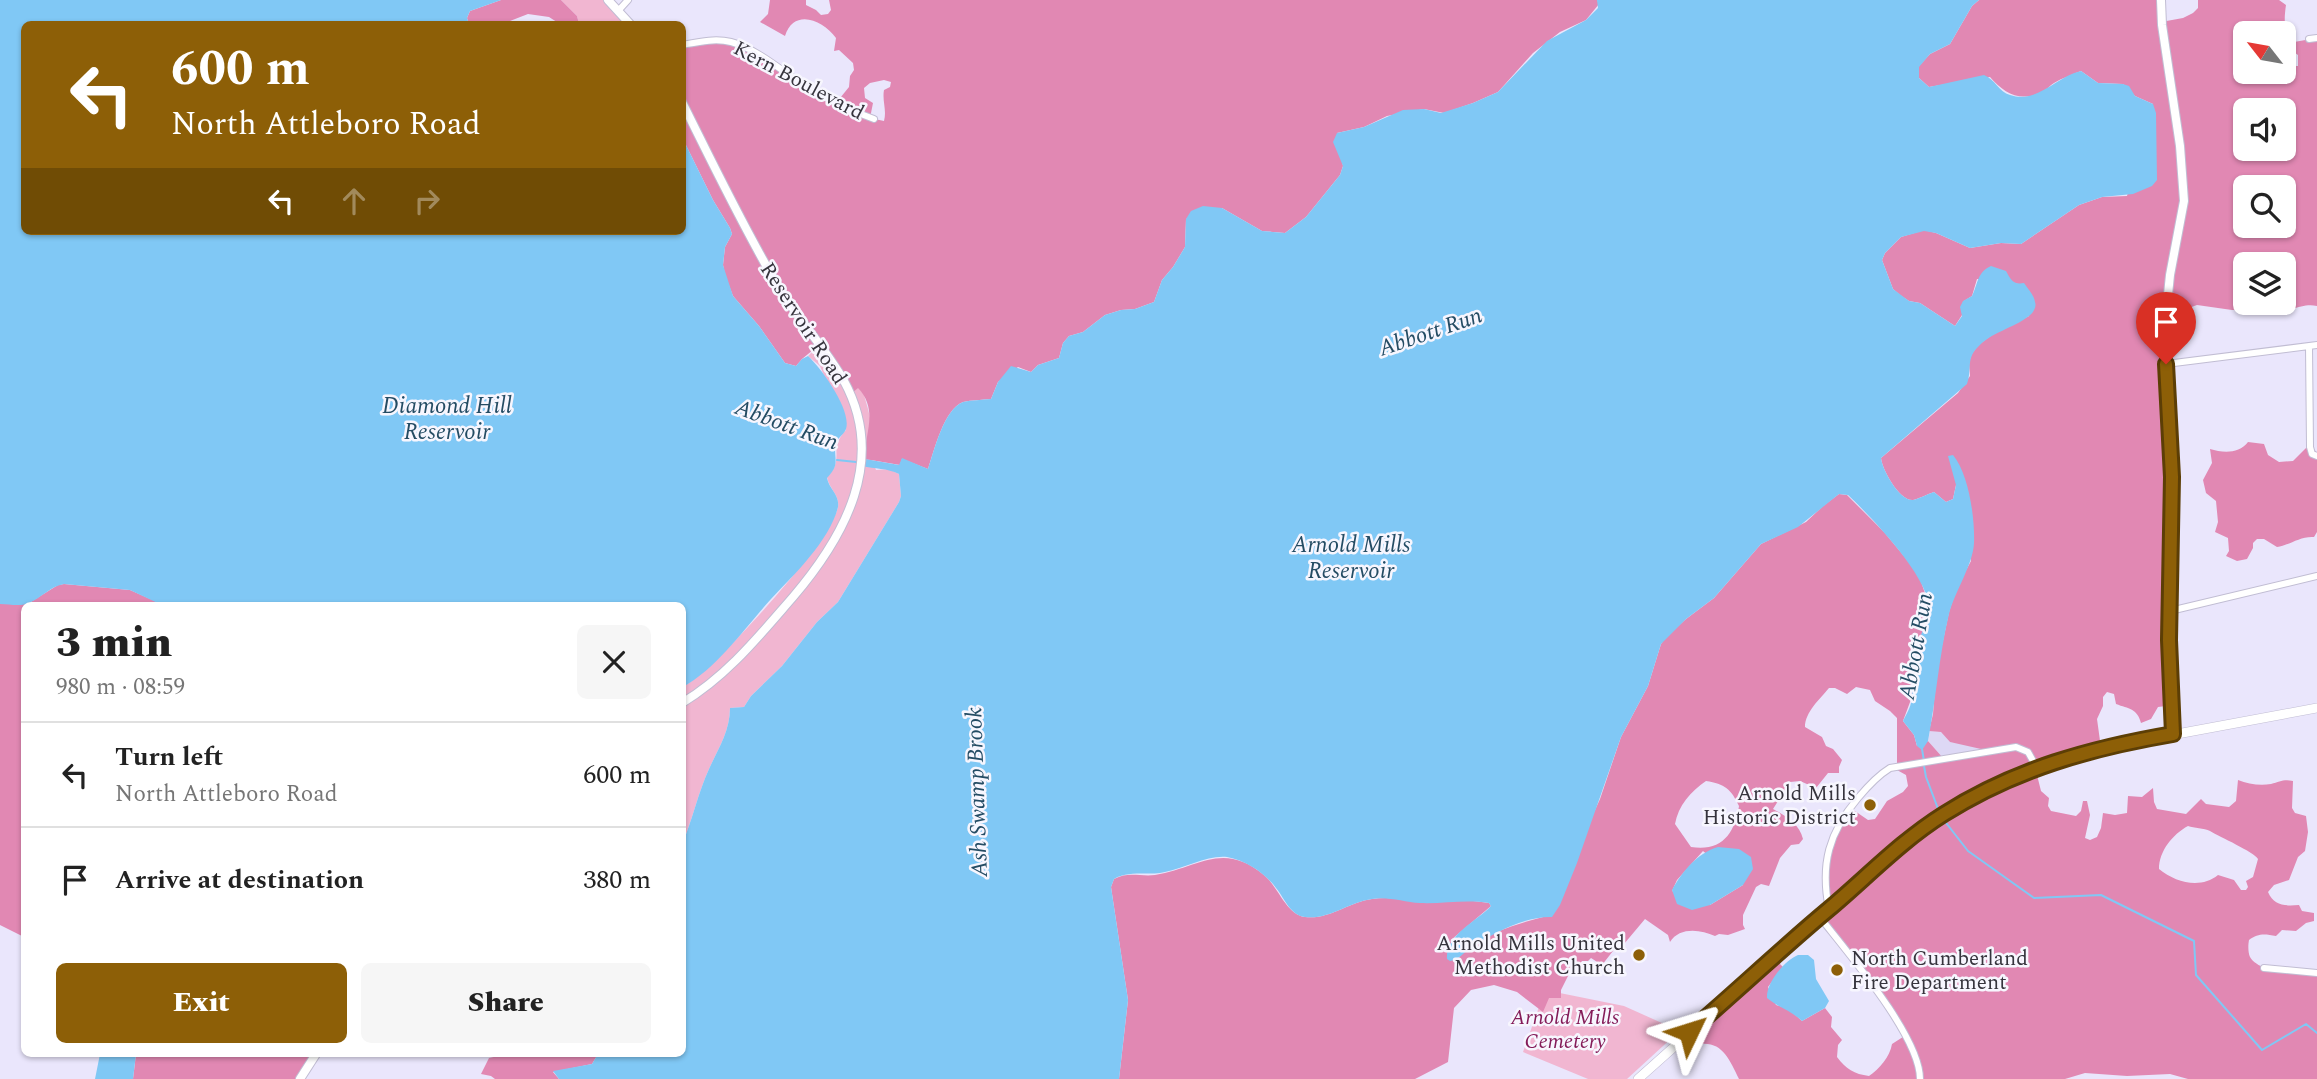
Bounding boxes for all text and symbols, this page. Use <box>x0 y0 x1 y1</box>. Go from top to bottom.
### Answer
north arrow <box>2233 21 2296 84</box>
map controls <box>2233 21 2296 315</box>
text: 600 m <box>171 32 310 107</box>
street label: Kern Boulevard <box>727 33 870 129</box>
icon: left <box>56 49 147 140</box>
button: sound <box>2233 98 2296 161</box>
text: North Attleboro Road <box>171 100 481 149</box>
button: search <box>2233 175 2296 238</box>
icon: left <box>262 182 300 220</box>
icon: ahead <box>335 182 373 220</box>
icon: right <box>408 182 446 220</box>
button: layers <box>2233 252 2296 315</box>
street label: Reservoir Road <box>751 256 855 391</box>
pin <box>2136 292 2196 364</box>
water label: Abbott Run <box>1373 298 1487 367</box>
icon: arrive <box>2147 303 2185 341</box>
water label: Diamond Hill Reservoir <box>382 389 512 450</box>
water label: Abbott Run <box>729 390 843 460</box>
water label: Arnold Mills Reservoir <box>1291 528 1410 589</box>
water label: Abbott Run <box>1890 590 1943 703</box>
text: 3 min <box>56 612 172 675</box>
button: close <box>577 625 651 699</box>
text: 980 m · 08:59 <box>56 670 185 705</box>
water label: Ash Swamp Brook <box>957 706 998 879</box>
text: Turn left <box>115 737 223 777</box>
text: 600 m <box>583 755 651 795</box>
icon: left <box>56 756 94 794</box>
text: North Attleboro Road <box>115 777 338 812</box>
place label: Arnold Mills Historic District <box>1703 778 1856 834</box>
marker: Arnold Mills Historic District <box>1862 797 1878 813</box>
text: Arrive at destination <box>115 860 364 900</box>
text: 380 m <box>583 860 651 900</box>
icon: arrive <box>56 861 94 899</box>
place label: Arnold Mills United Methodist Church <box>1436 928 1625 984</box>
place label: North Cumberland Fire Department <box>1851 943 2028 999</box>
marker: Arnold Mills United Methodist Church <box>1631 947 1647 963</box>
marker: North Cumberland Fire Department <box>1829 962 1845 978</box>
button: Exit <box>56 963 347 1043</box>
button: Share <box>361 963 651 1043</box>
position arrow <box>1652 995 1726 1069</box>
park label: Arnold Mills Cemetery <box>1510 1002 1620 1058</box>

